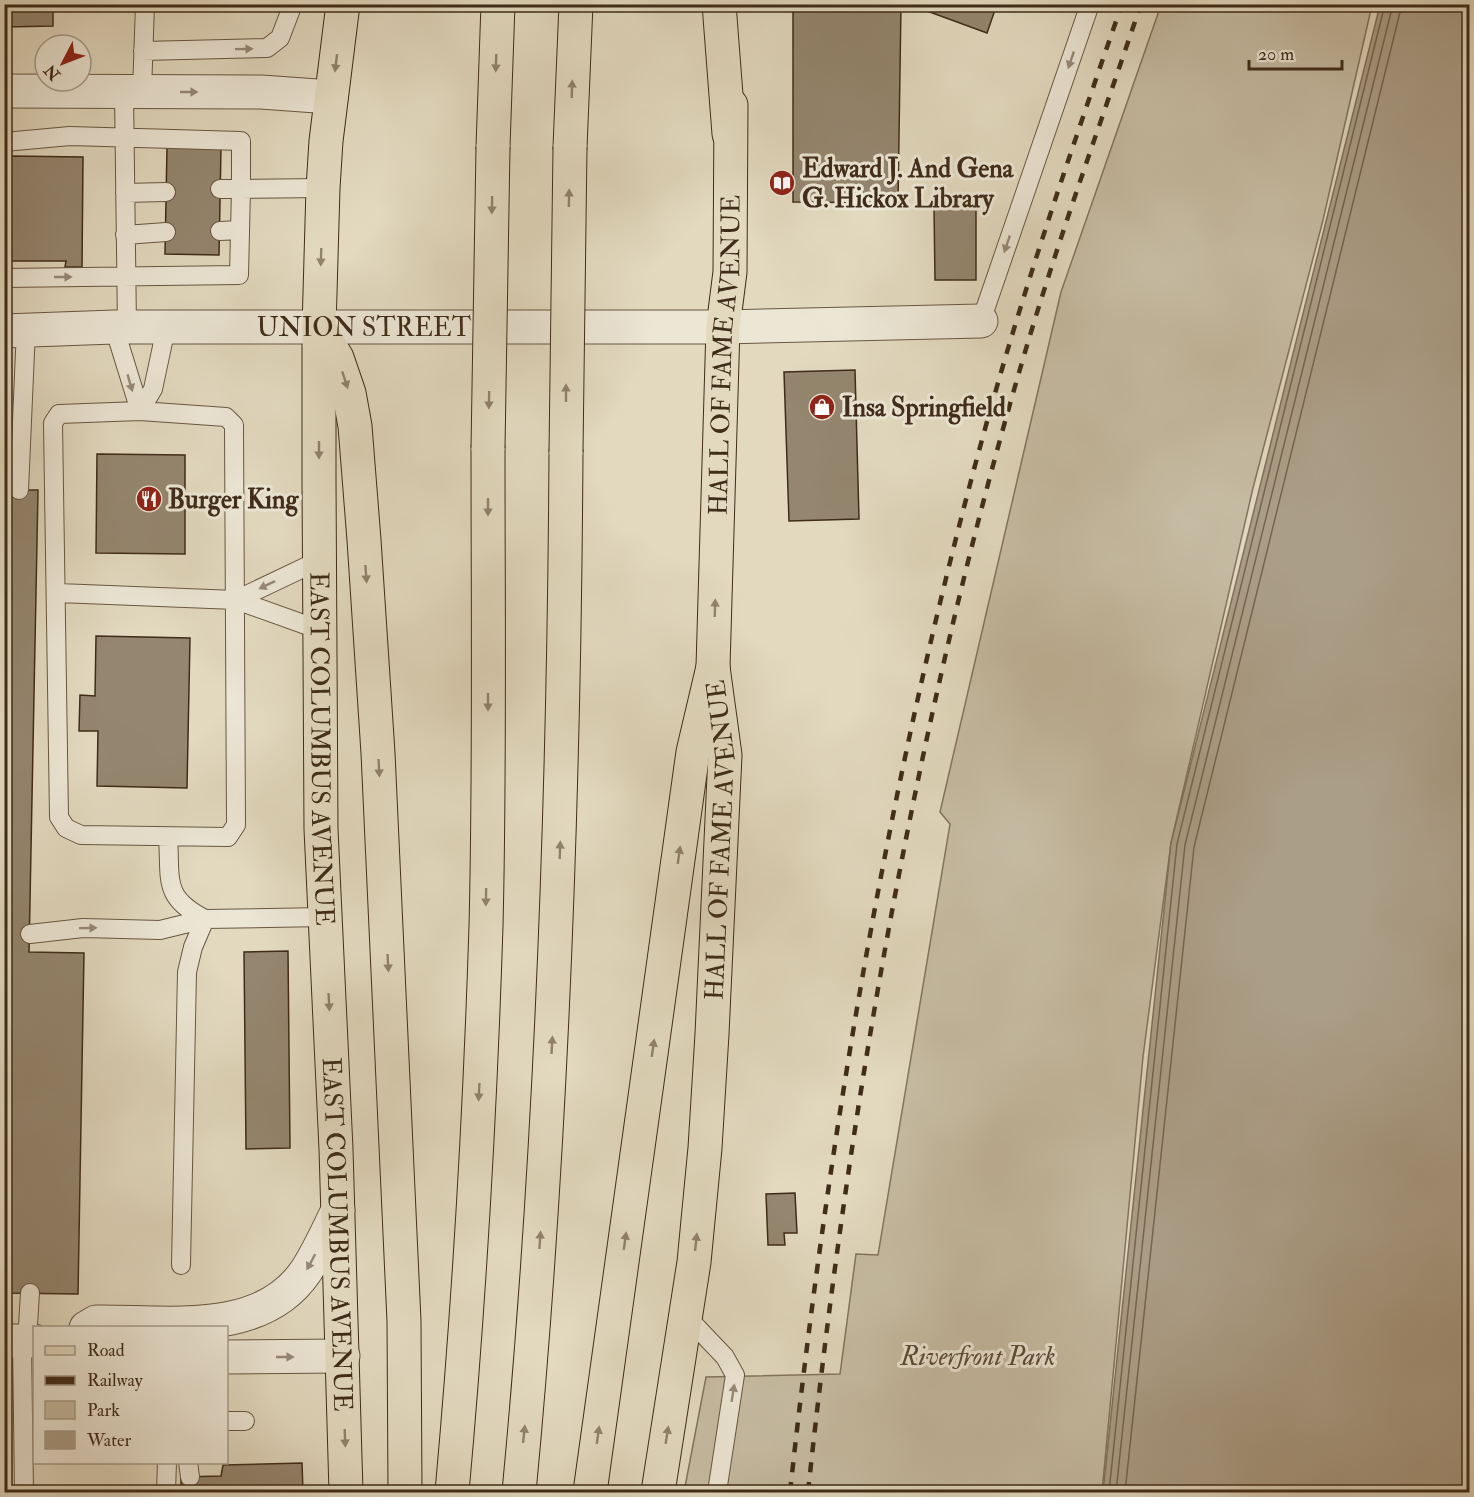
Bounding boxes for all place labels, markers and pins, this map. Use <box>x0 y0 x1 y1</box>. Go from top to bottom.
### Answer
place label: Edward J. And Gena G. Hickox Library <box>802 153 1015 216</box>
library icon: Edward J. And Gena G. Hickox Library <box>767 168 797 198</box>
shop icon: Insa Springfield <box>807 392 837 422</box>
place label: Insa Springfield <box>842 392 1006 425</box>
restaurant icon: Burger King <box>134 484 164 514</box>
place label: Burger King <box>168 484 299 517</box>

